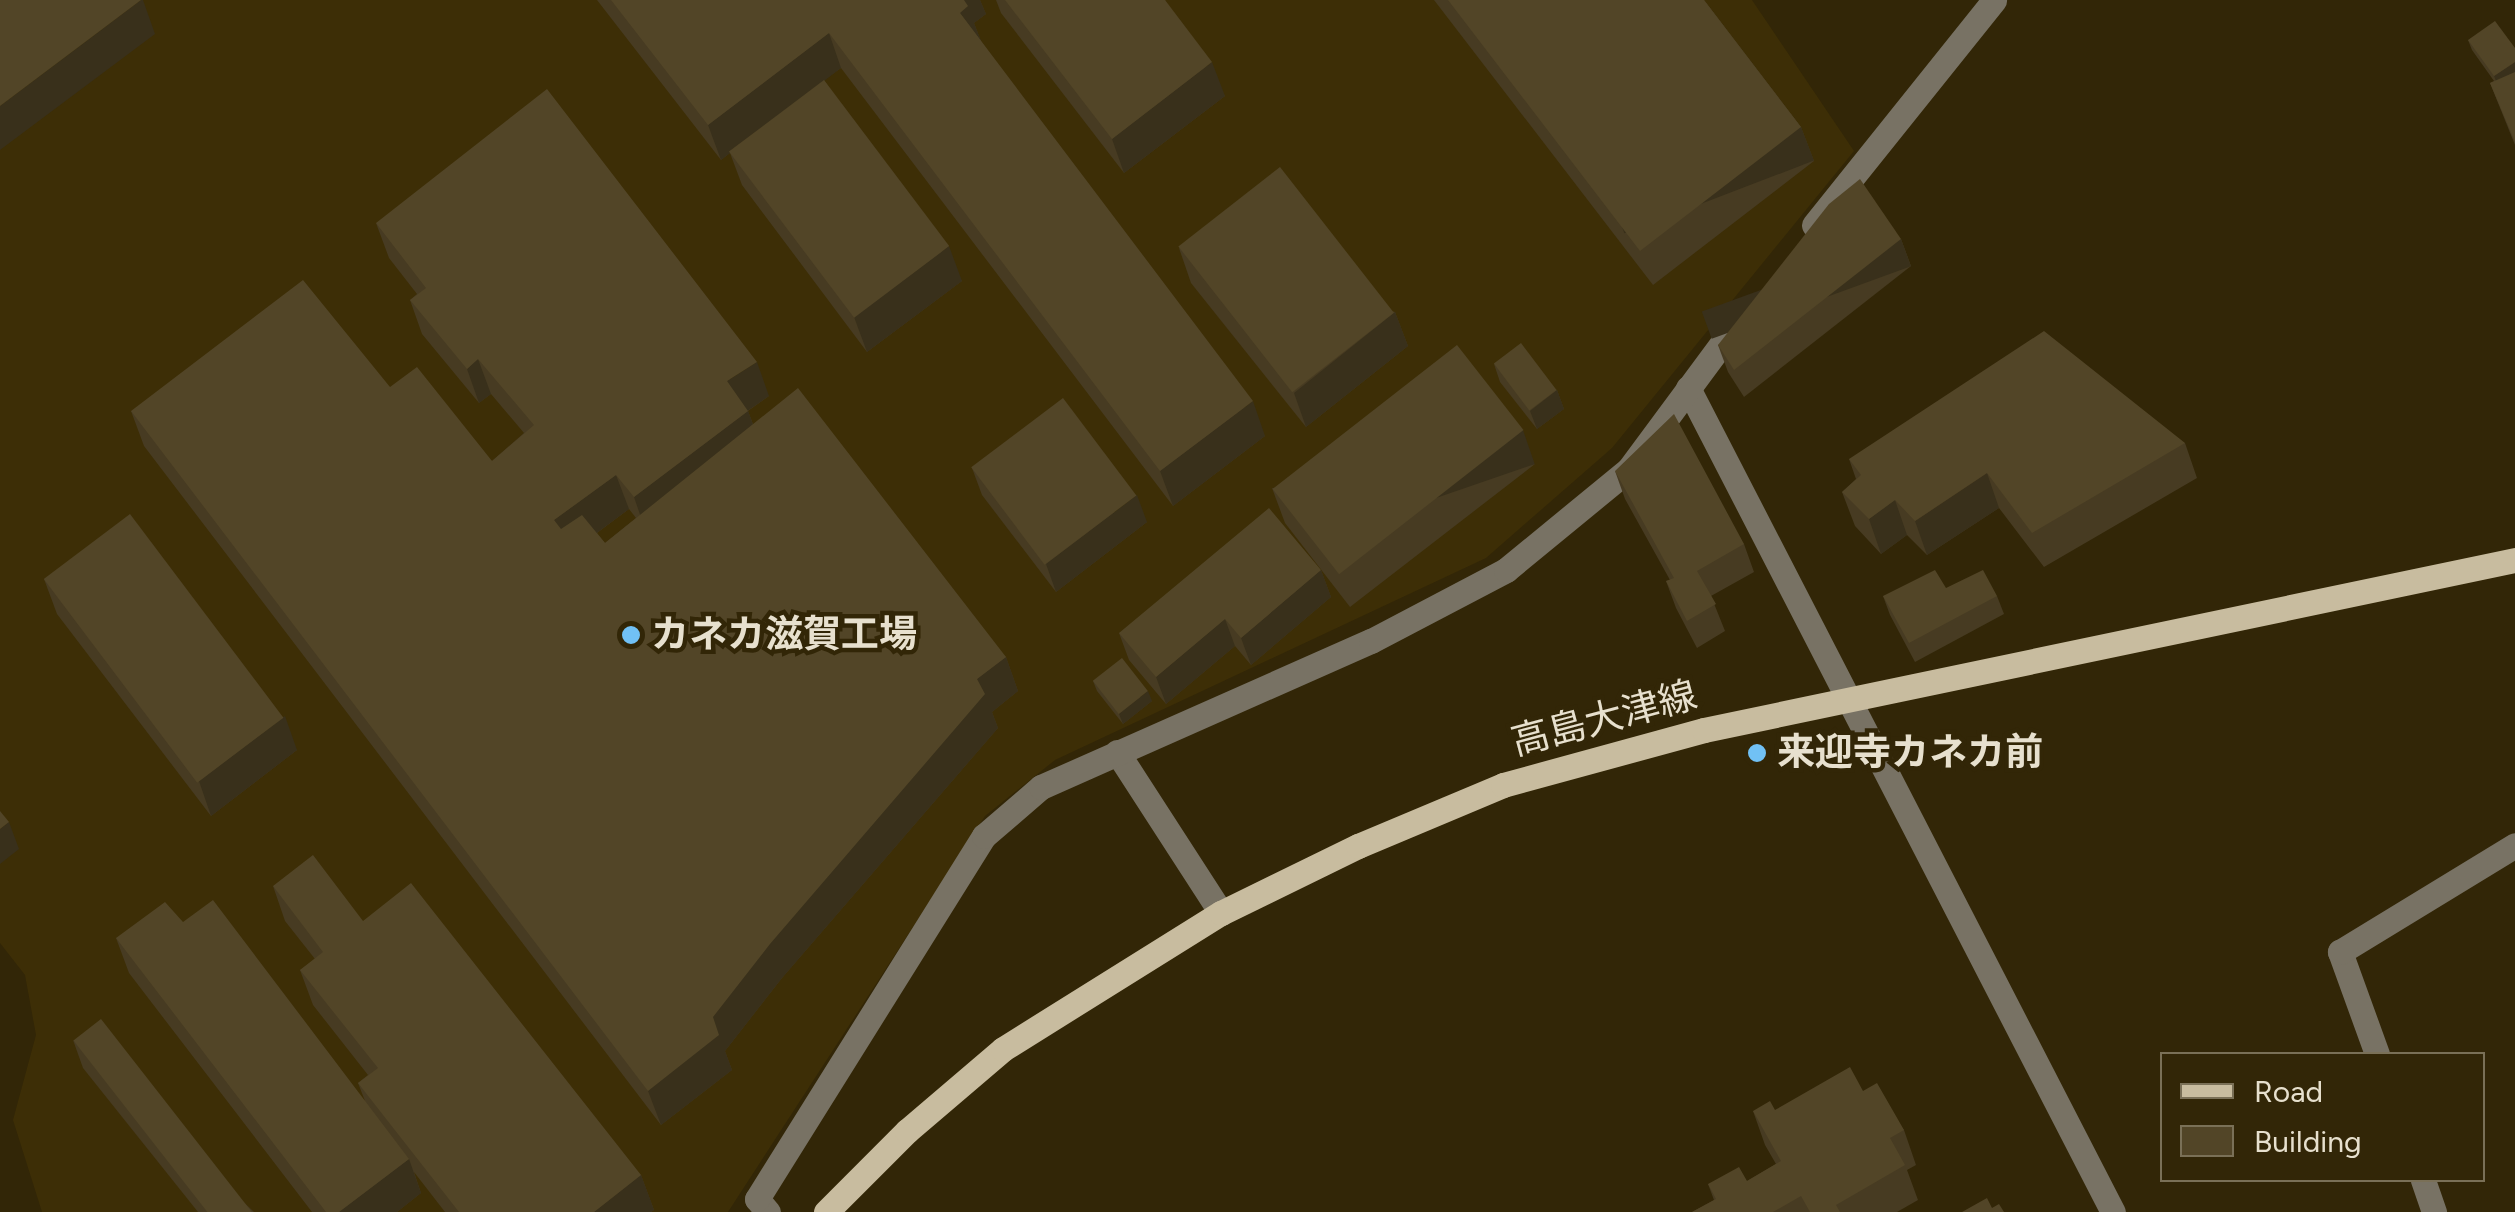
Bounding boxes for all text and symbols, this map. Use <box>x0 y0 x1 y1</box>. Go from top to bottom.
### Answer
place label: カネカ滋賀工場 <box>651 612 917 658</box>
marker: カネカ滋賀工場 <box>620 624 642 646</box>
street label: 高島大津線 <box>1506 672 1702 766</box>
place label: 来迎寺カネカ前 <box>1777 730 2043 776</box>
marker: 来迎寺カネカ前 <box>1746 742 1768 764</box>
legend <box>2160 1052 2485 1182</box>
text: Road <box>2254 1073 2323 1110</box>
text: Building <box>2254 1123 2362 1160</box>

